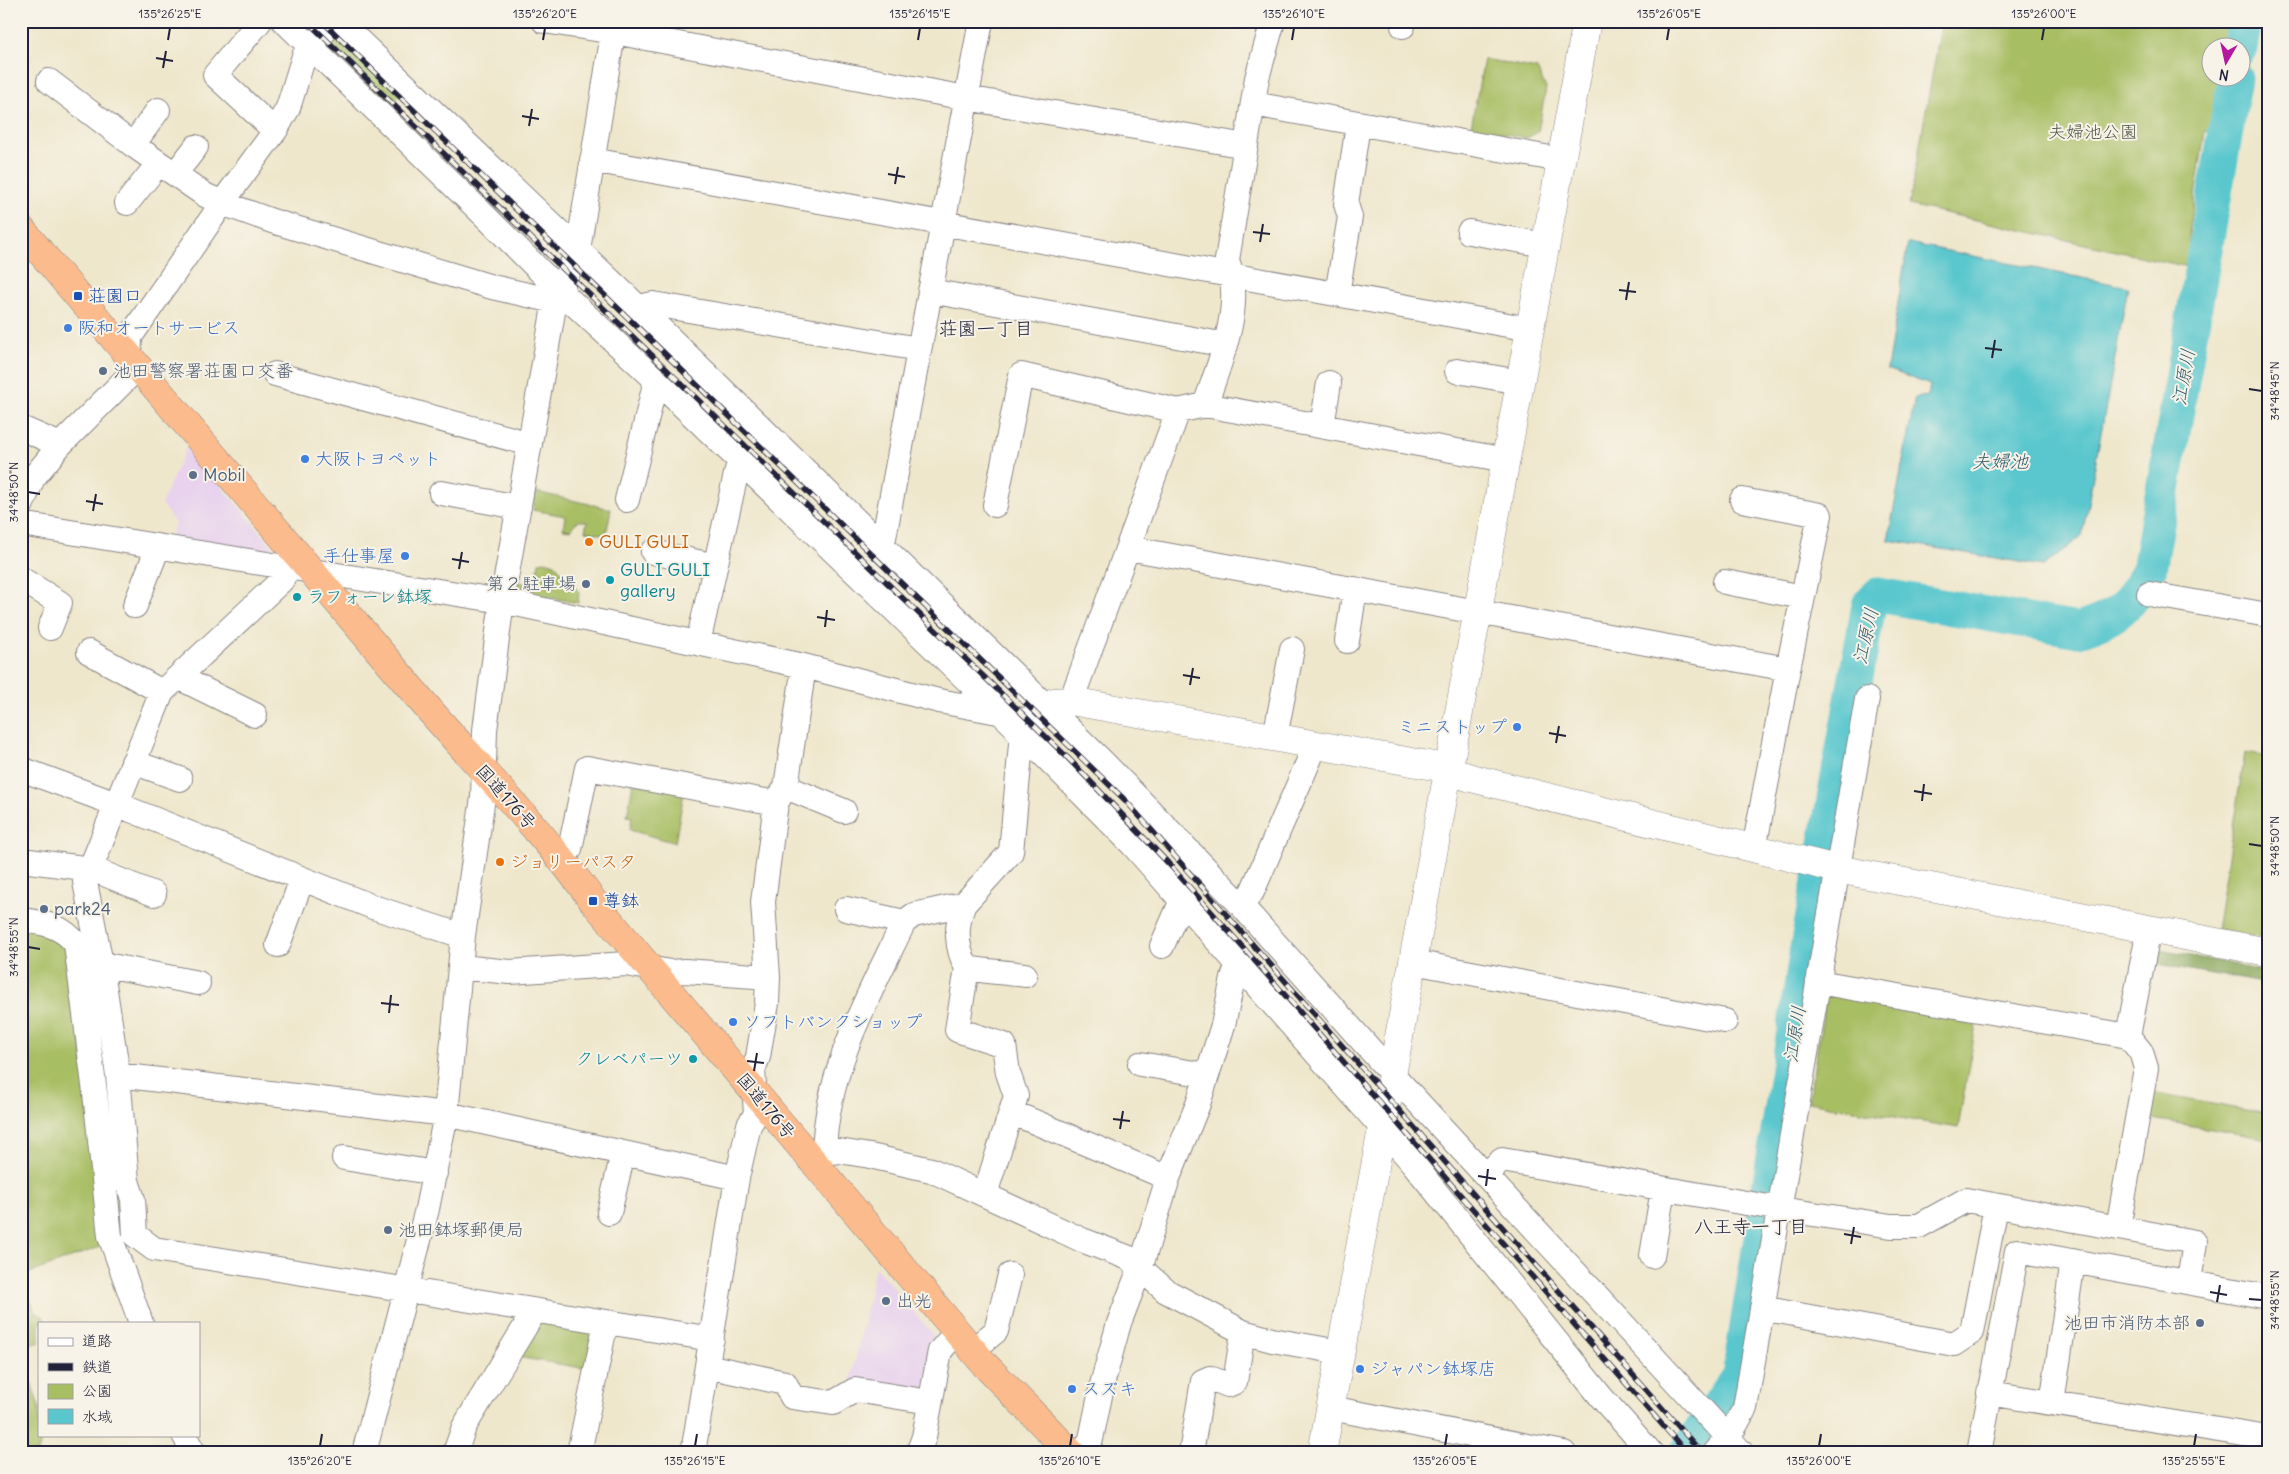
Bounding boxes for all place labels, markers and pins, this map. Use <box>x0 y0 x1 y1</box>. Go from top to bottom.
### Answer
place label: 荘園口 <box>88 284 142 307</box>
marker: 荘園口 <box>72 290 84 302</box>
place label: 阪和オートサービス <box>78 316 240 339</box>
marker: 阪和オートサービス <box>62 322 74 334</box>
place label: 池田警察署荘園口交番 <box>113 359 293 382</box>
marker: 池田警察署荘園口交番 <box>97 365 109 377</box>
place label: 大阪トヨペット <box>315 447 441 470</box>
marker: 大阪トヨペット <box>299 453 311 465</box>
place label: Mobil <box>203 463 246 486</box>
marker: Mobil <box>187 469 199 481</box>
place label: GULI GULI <box>599 530 689 553</box>
marker: GULI GULI <box>583 536 595 548</box>
place label: 手仕事屋 <box>323 544 395 567</box>
marker: 手仕事屋 <box>399 550 411 562</box>
place label: GULI GULI gallery <box>620 558 710 602</box>
place label: 第２駐車場 <box>486 572 576 595</box>
marker: GULI GULI gallery <box>604 574 616 586</box>
marker: 第２駐車場 <box>580 578 592 590</box>
place label: ラフォーレ鉢塚 <box>307 585 432 608</box>
marker: ラフォーレ鉢塚 <box>291 591 303 603</box>
place label: ミニストップ <box>1397 715 1507 738</box>
marker: ミニストップ <box>1511 721 1523 733</box>
place label: ジョリーパスタ <box>510 850 636 873</box>
marker: ジョリーパスタ <box>494 856 506 868</box>
place label: 尊鉢 <box>603 889 639 912</box>
marker: 尊鉢 <box>587 895 599 907</box>
place label: park24 <box>54 897 111 920</box>
marker: park24 <box>38 903 50 915</box>
place label: ソフトバンクショップ <box>743 1010 922 1033</box>
marker: ソフトバンクショップ <box>727 1016 739 1028</box>
place label: クレベパーツ <box>575 1047 683 1070</box>
marker: クレベパーツ <box>687 1053 699 1065</box>
place label: 池田鉢塚郵便局 <box>398 1218 524 1241</box>
marker: 池田鉢塚郵便局 <box>382 1224 394 1236</box>
place label: 出光 <box>896 1289 932 1312</box>
marker: 出光 <box>880 1295 892 1307</box>
place label: 池田市消防本部 <box>2064 1311 2190 1334</box>
marker: 池田市消防本部 <box>2194 1317 2206 1329</box>
place label: ジャパン鉢塚店 <box>1370 1357 1496 1380</box>
marker: ジャパン鉢塚店 <box>1354 1363 1366 1375</box>
place label: スズキ <box>1082 1377 1137 1400</box>
marker: スズキ <box>1066 1383 1078 1395</box>

